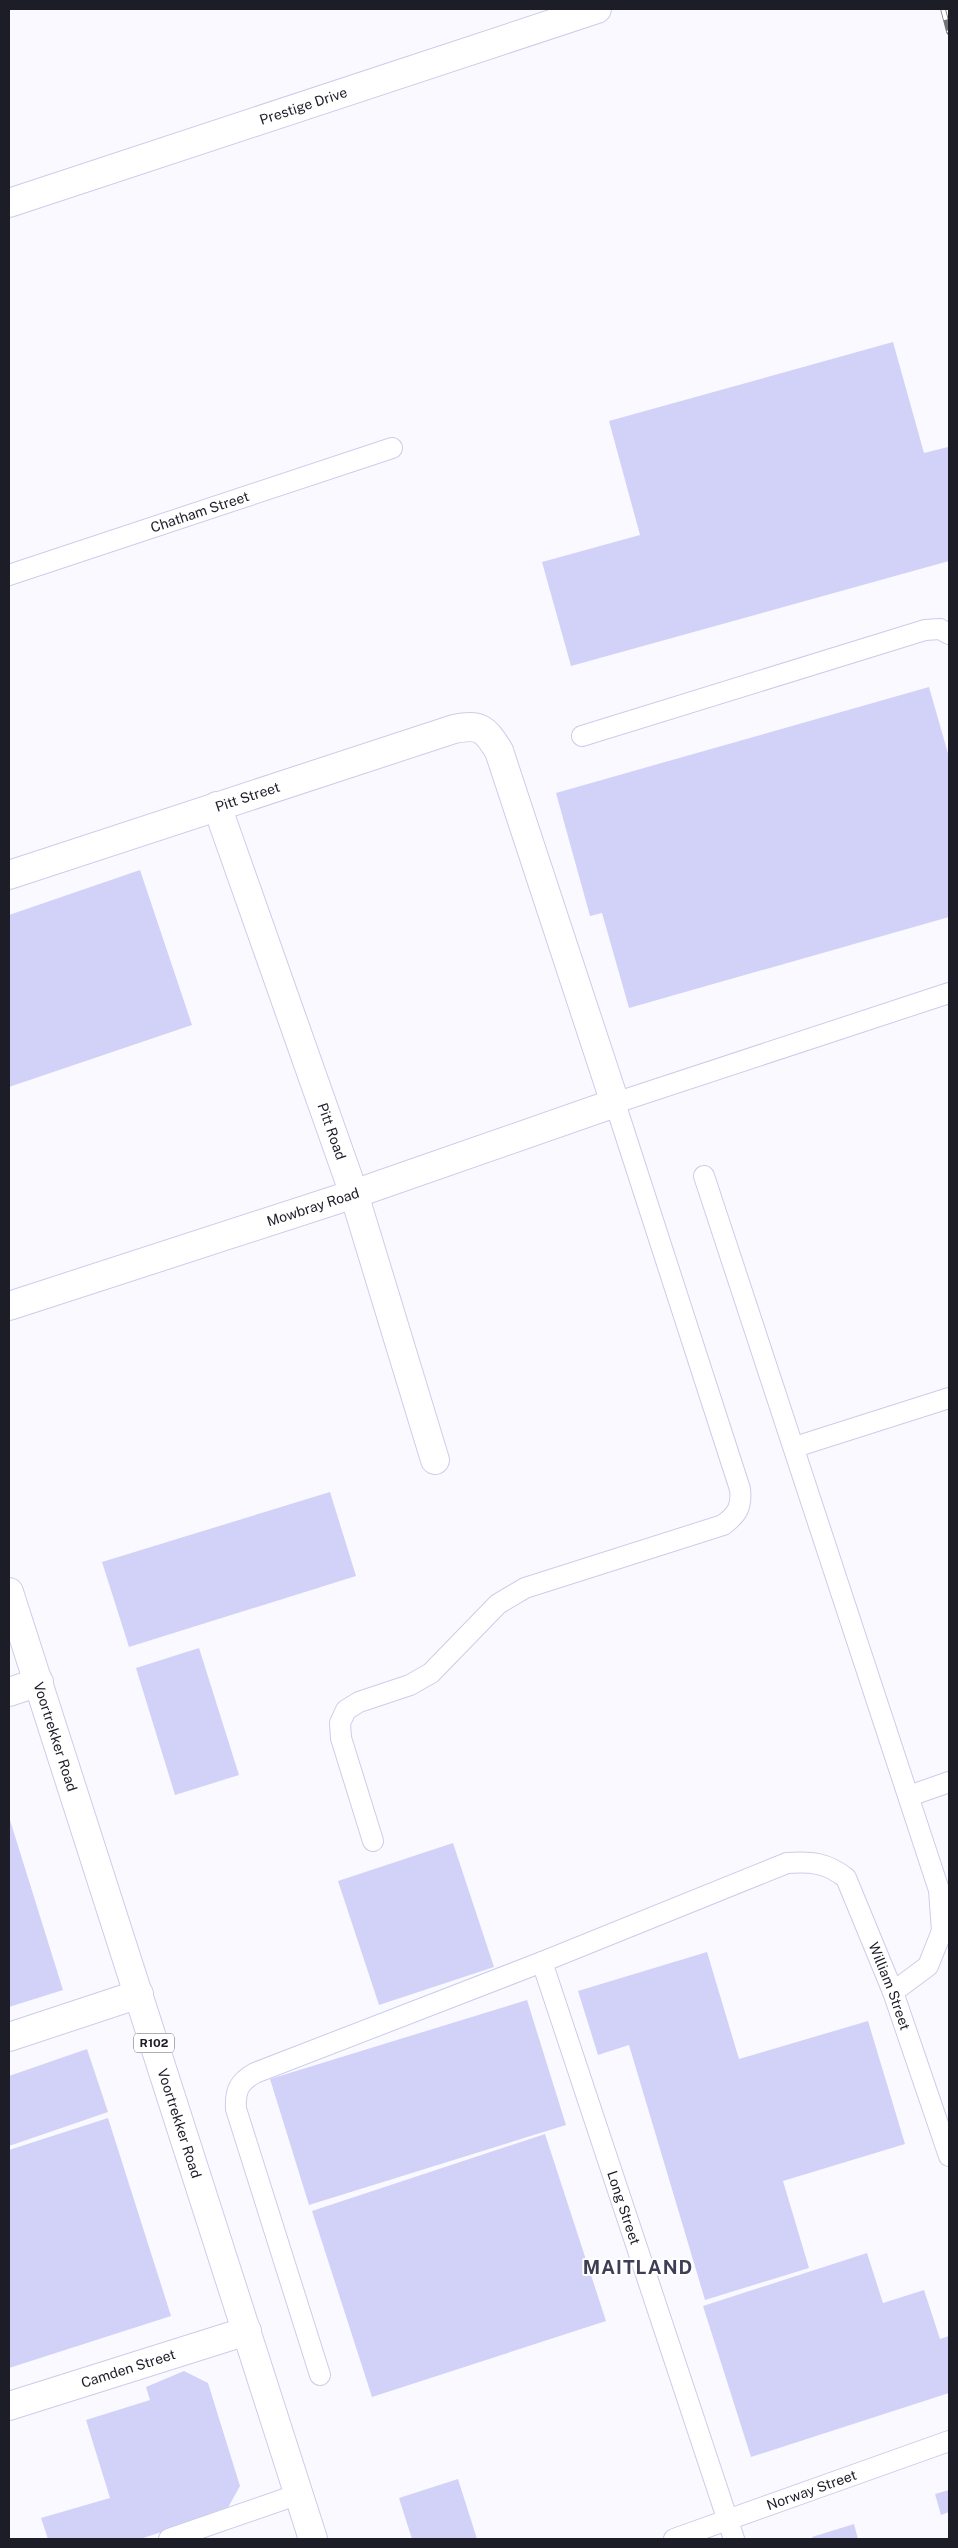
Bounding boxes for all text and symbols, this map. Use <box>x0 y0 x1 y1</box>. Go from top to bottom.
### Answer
street label: Prestige Drive <box>258 84 349 128</box>
street label: Chatham Street <box>148 488 251 536</box>
street label: Pitt Street <box>213 779 282 815</box>
street label: Pitt Road <box>314 1101 349 1162</box>
street label: Mowbray Road <box>265 1185 361 1229</box>
street label: Voortrekker Road <box>30 1680 81 1793</box>
street label: William Street <box>865 1940 913 2032</box>
road number: R102 <box>134 2034 174 2052</box>
street label: Voortrekker Road <box>154 2067 205 2180</box>
street label: Long Street <box>604 2169 644 2247</box>
district label: MAITLAND <box>583 2256 693 2278</box>
street label: Camden Street <box>79 2346 177 2391</box>
street label: Norway Street <box>765 2467 859 2513</box>

